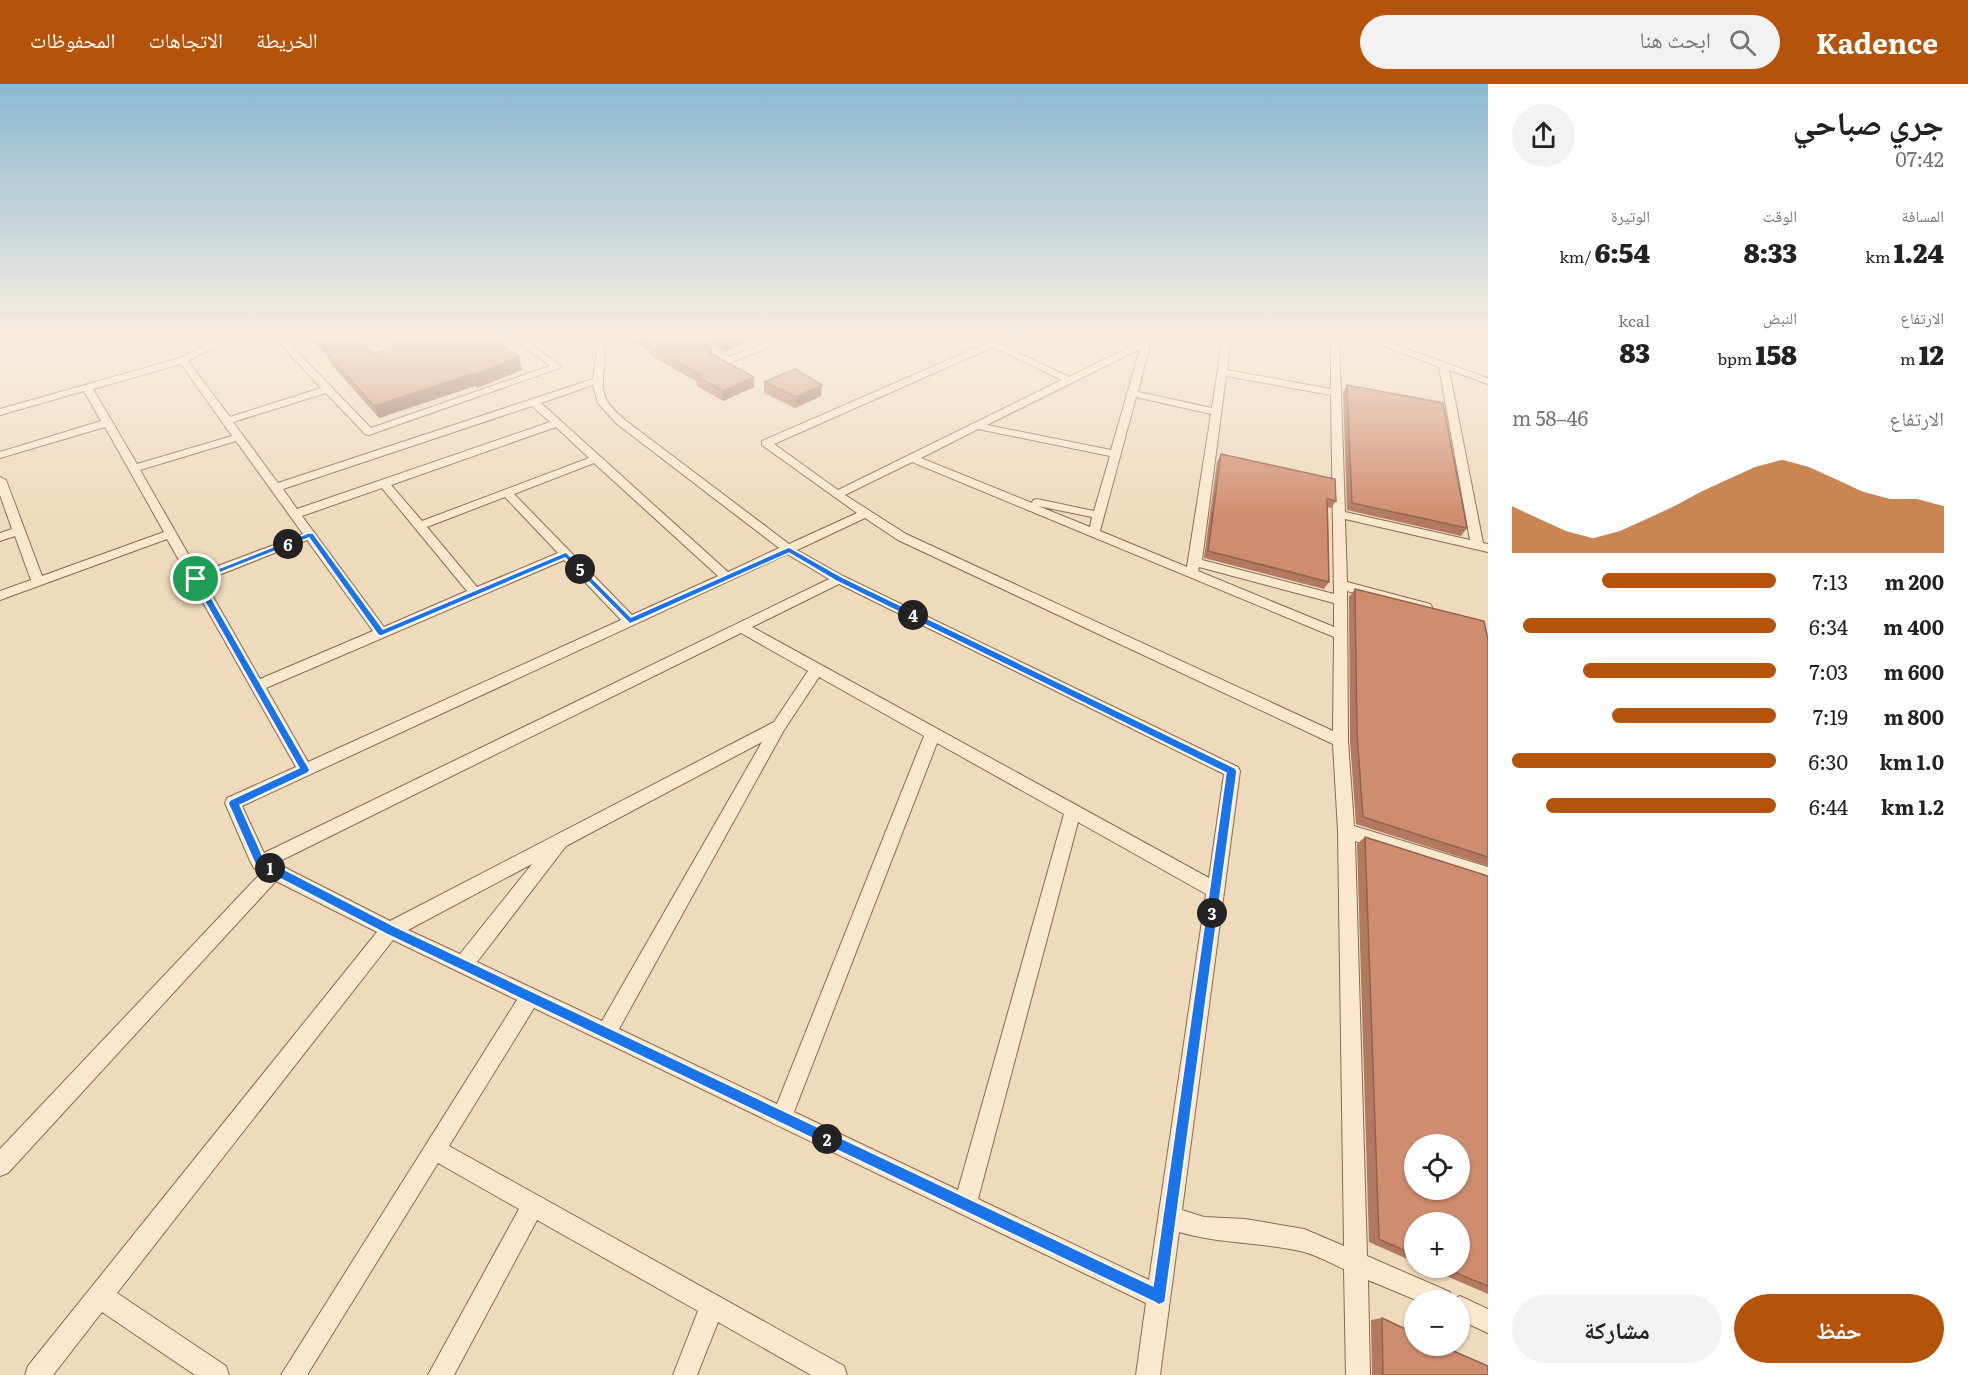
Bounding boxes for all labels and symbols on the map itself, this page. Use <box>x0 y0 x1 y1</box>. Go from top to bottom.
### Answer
pin: 6 <box>273 529 303 559</box>
pin <box>170 553 221 604</box>
pin: 5 <box>565 554 595 584</box>
pin: 4 <box>898 600 928 630</box>
pin: 1 <box>255 853 285 883</box>
pin: 3 <box>1197 898 1227 928</box>
pin: 2 <box>812 1124 842 1154</box>

